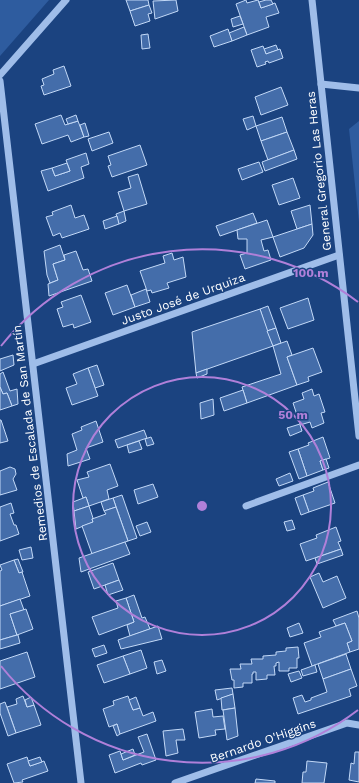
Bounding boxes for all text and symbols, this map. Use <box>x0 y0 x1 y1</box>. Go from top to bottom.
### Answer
street label: General Gregorio Las Heras <box>304 91 334 251</box>
text: 100 m <box>293 266 329 280</box>
street label: Justo José de Urquiza <box>119 270 247 328</box>
street label: Remedios de Escalada de San Martín <box>10 324 50 542</box>
text: 50 m <box>278 408 308 422</box>
centre of rings <box>195 499 209 513</box>
street label: Bernardo O'Higgins <box>208 716 318 766</box>

